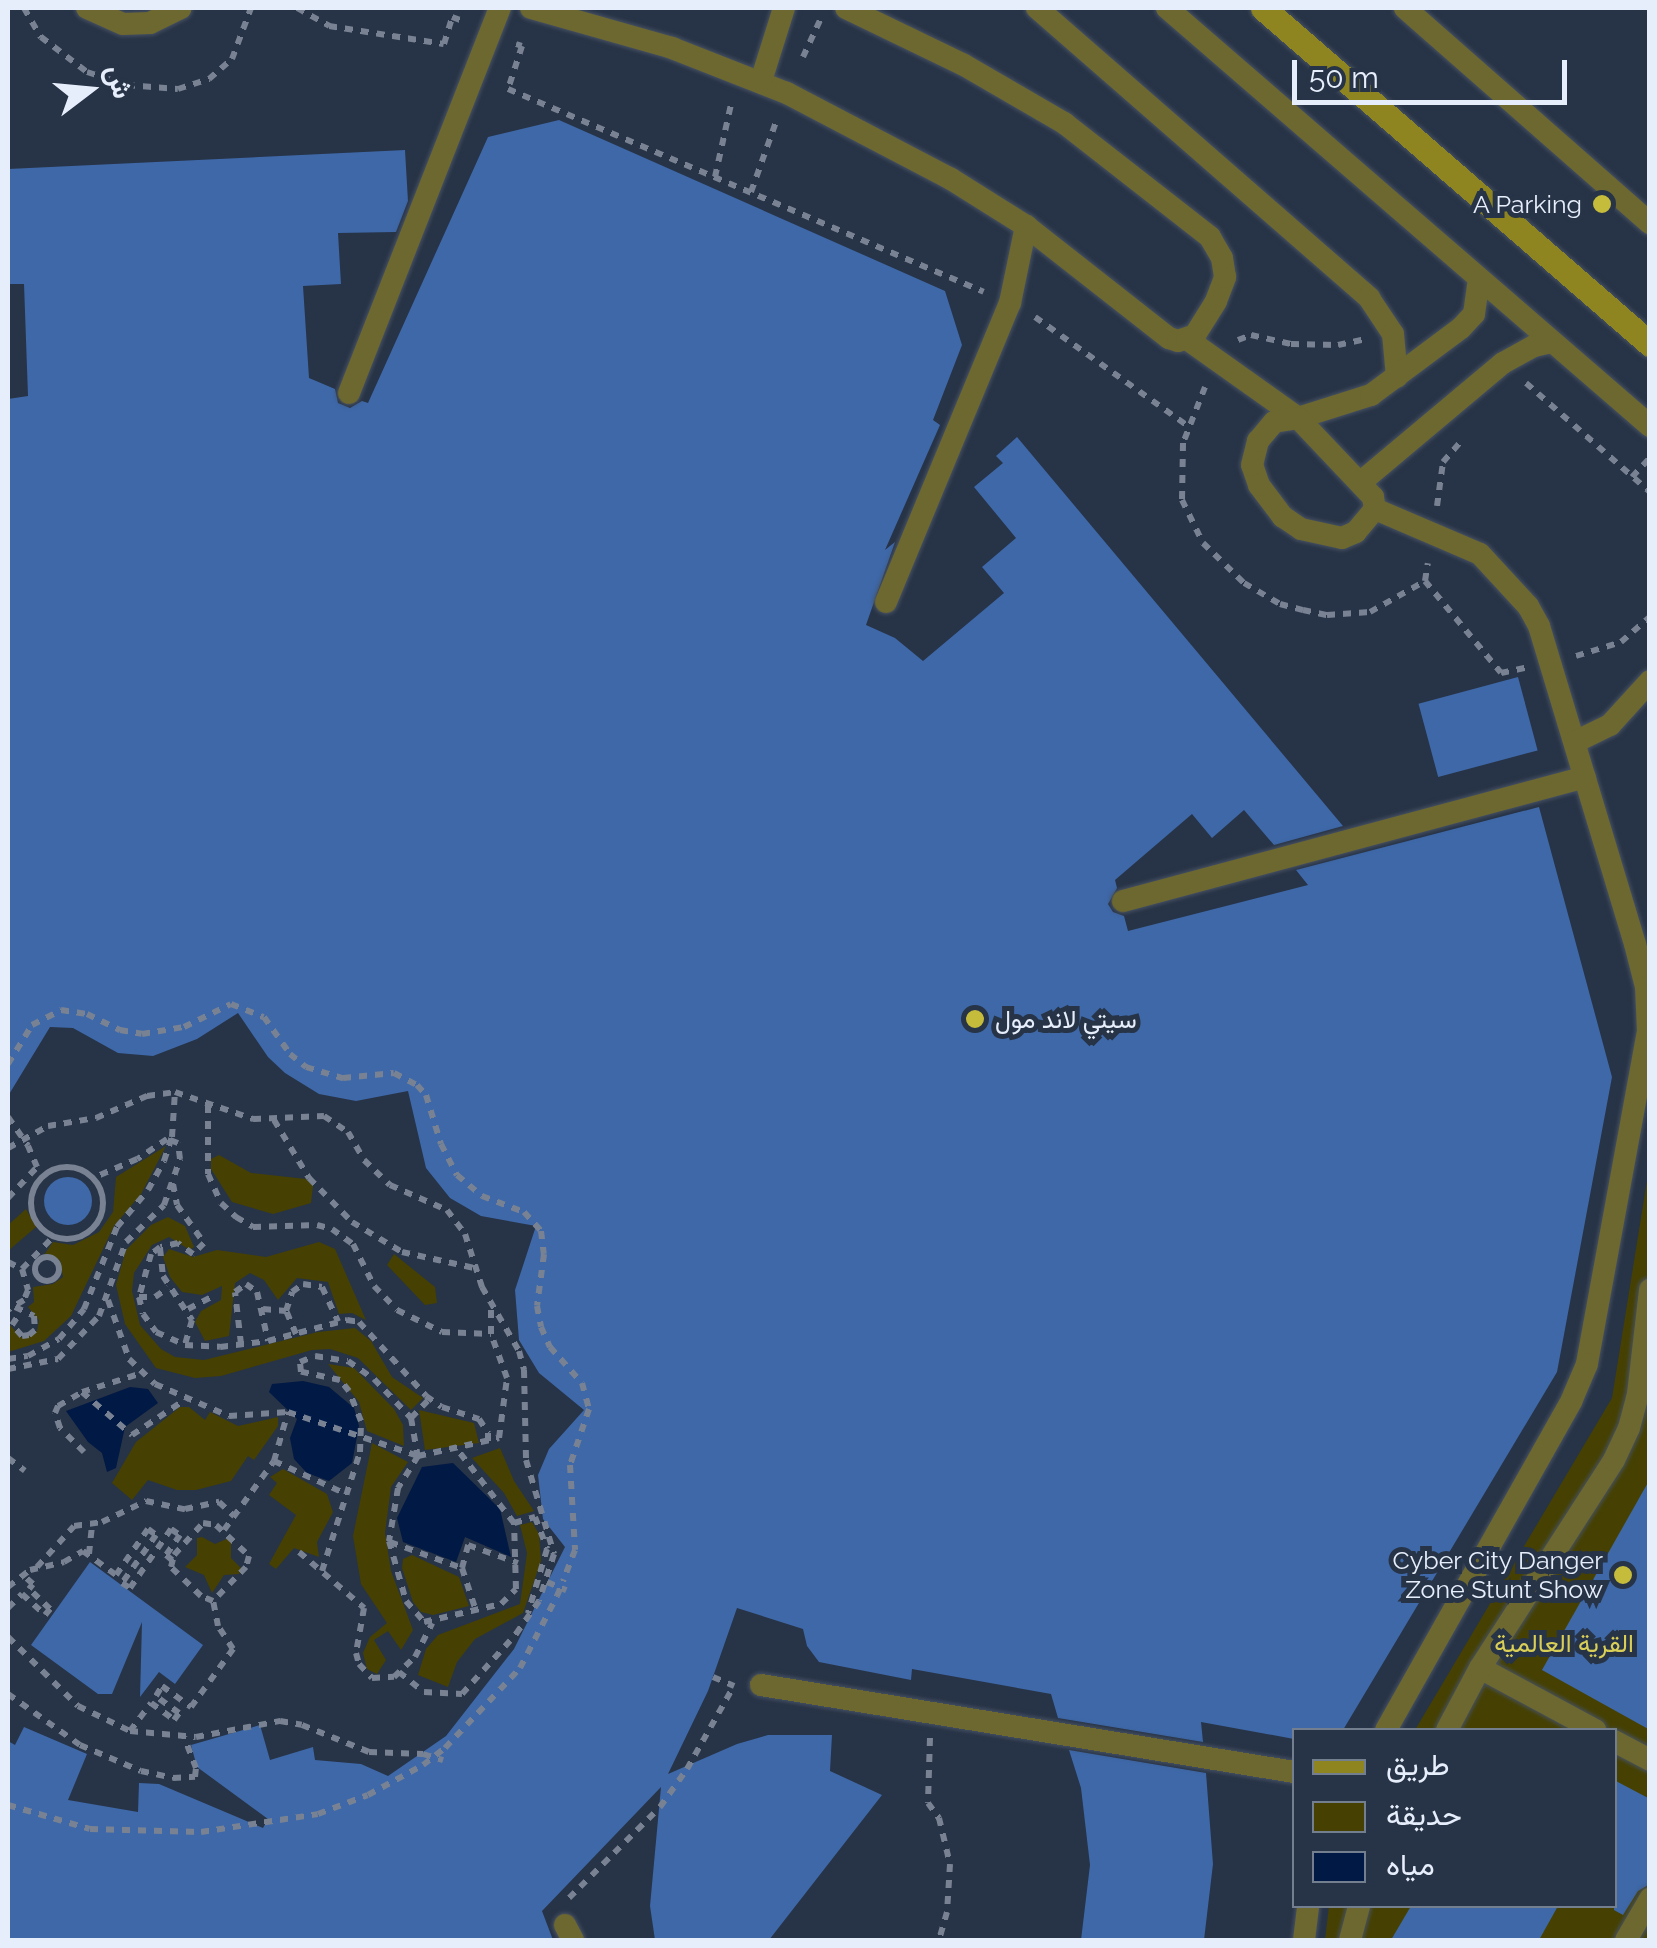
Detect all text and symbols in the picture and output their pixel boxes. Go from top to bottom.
north arrow [40,40,140,140]
scale bar [1297,40,1572,102]
text: 50 m [1309,60,1379,95]
text: ش [99,61,140,102]
place label: A Parking [1472,189,1582,219]
marker: A Parking [1591,193,1613,215]
place label: سيتي لاند مول [995,1004,1137,1034]
marker: سيتي لاند مول [964,1008,986,1030]
place label: Cyber City Danger Zone Stunt Show [1391,1546,1603,1605]
marker: Cyber City Danger Zone Stunt Show [1612,1564,1634,1586]
park label: القرية العالمية [1494,1628,1634,1658]
legend [1292,1728,1617,1908]
text: طريق [1386,1747,1450,1782]
text: حديقة [1386,1797,1462,1832]
text: مياه [1386,1847,1435,1882]

